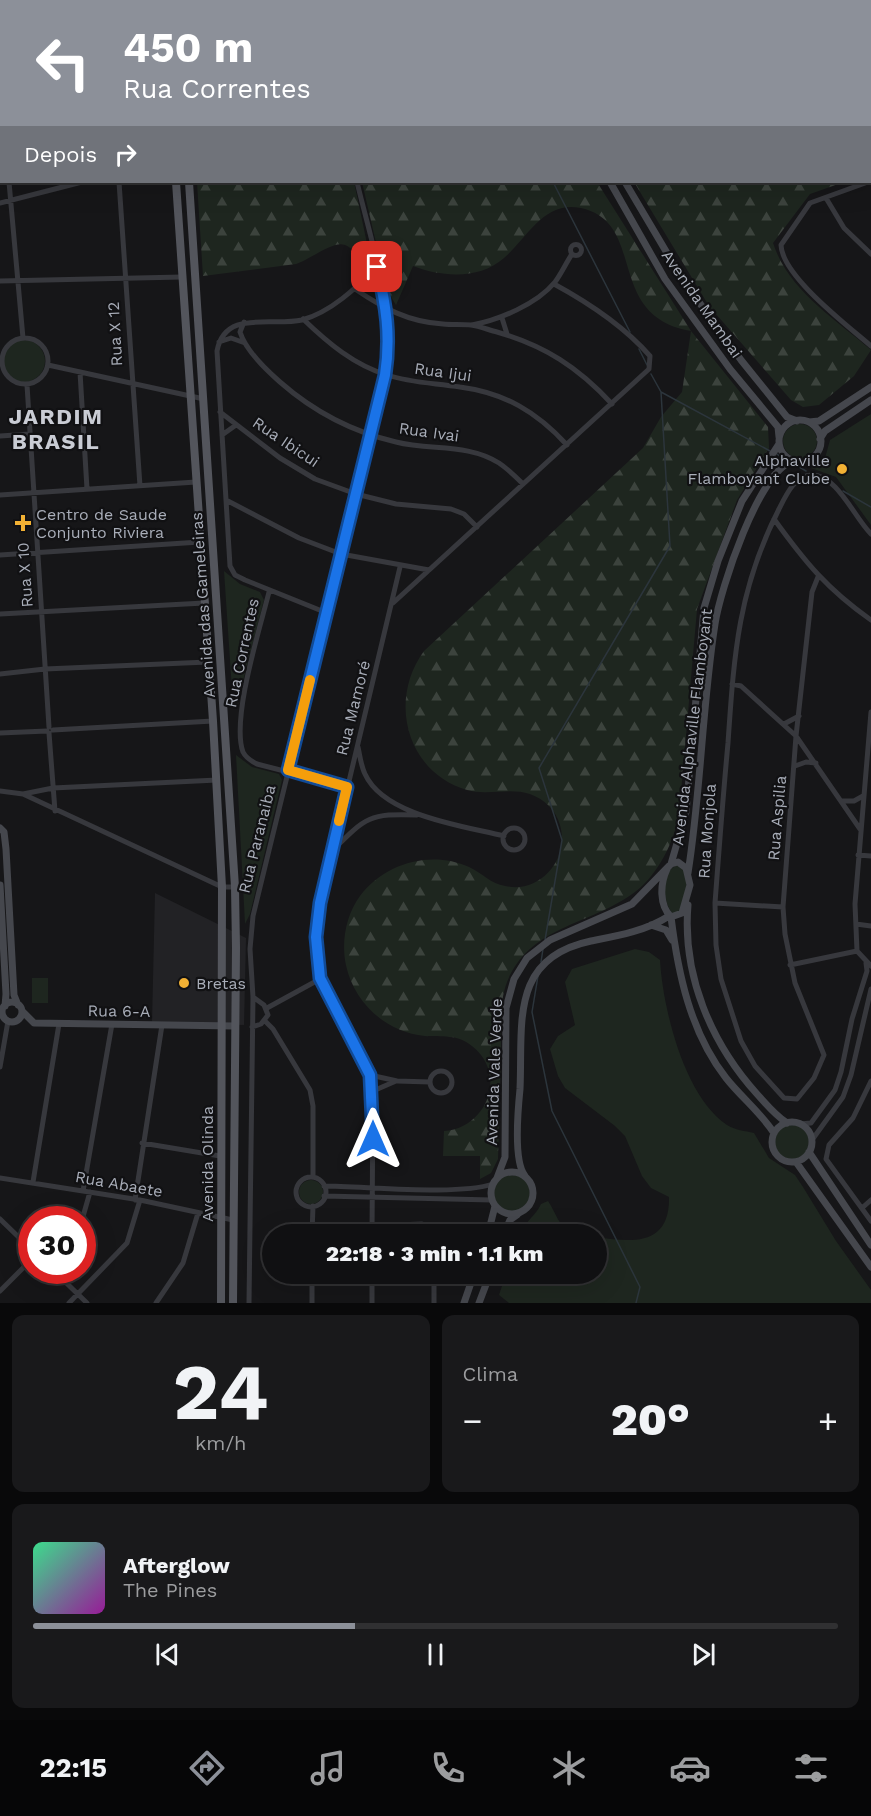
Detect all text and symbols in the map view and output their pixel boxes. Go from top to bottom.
text: 450 m [123,23,253,72]
icon: left [24,24,102,102]
text: Rua Correntes [123,73,311,105]
icon: right [109,138,142,171]
text: Depois [24,142,97,167]
pin [351,241,402,292]
street label: Avenida Mambai [658,246,746,362]
icon: arrive [360,250,393,283]
street label: Rua X 12 [104,301,126,367]
street label: Rua Ijui [413,359,473,385]
district label: JARDIM BRASIL [9,404,103,454]
street label: Rua Ibicui [249,413,323,471]
street label: Rua Ivai [398,418,460,446]
place label: Alphaville Flamboyant Clube [688,451,830,488]
marker: Alphaville Flamboyant Clube [835,462,849,476]
place label: Centro de Saude Conjunto Riviera [36,505,167,542]
street label: Avenida das Gameleiras [187,511,219,699]
marker: Centro de Saude Conjunto Riviera [14,514,32,532]
street label: Rua X 10 [13,542,37,608]
street label: Rua Correntes [221,597,263,709]
street label: Avenida Alphaville Flamboyant [668,607,716,847]
street label: Rua Mamoré [332,658,374,758]
street label: Rua Aspilia [764,775,790,861]
street label: Rua Paranaiba [234,783,280,895]
street label: Rua Monjola [694,783,720,879]
place label: Bretas [196,974,246,993]
marker: Bretas [177,976,191,990]
street label: Avenida Vale Verde [482,998,506,1146]
street label: Rua 6-A [88,1001,151,1021]
street label: Avenida Olinda [198,1106,217,1222]
position arrow [341,1107,405,1171]
street label: Rua Abaete [74,1167,164,1201]
speed limit sign: 30 [18,1206,96,1284]
text: 22:18 · 3 min · 1.1 km [326,1241,543,1266]
text: 24 [173,1346,269,1438]
text: Clima [463,1362,518,1386]
text: 20° [611,1393,690,1446]
text: − [463,1401,482,1440]
text: + [818,1401,838,1440]
text: km/h [195,1431,247,1455]
text: Afterglow [123,1553,230,1578]
text: The Pines [123,1578,217,1602]
icon: previous [151,1638,184,1671]
icon: pause [419,1638,452,1671]
icon: next [687,1638,720,1671]
icon: directions [186,1747,228,1789]
icon: music [307,1747,349,1789]
icon: phone [427,1747,469,1789]
icon: climate [548,1747,590,1789]
icon: car [669,1747,711,1789]
icon: filters [790,1747,832,1789]
text: 22:15 [39,1752,107,1784]

